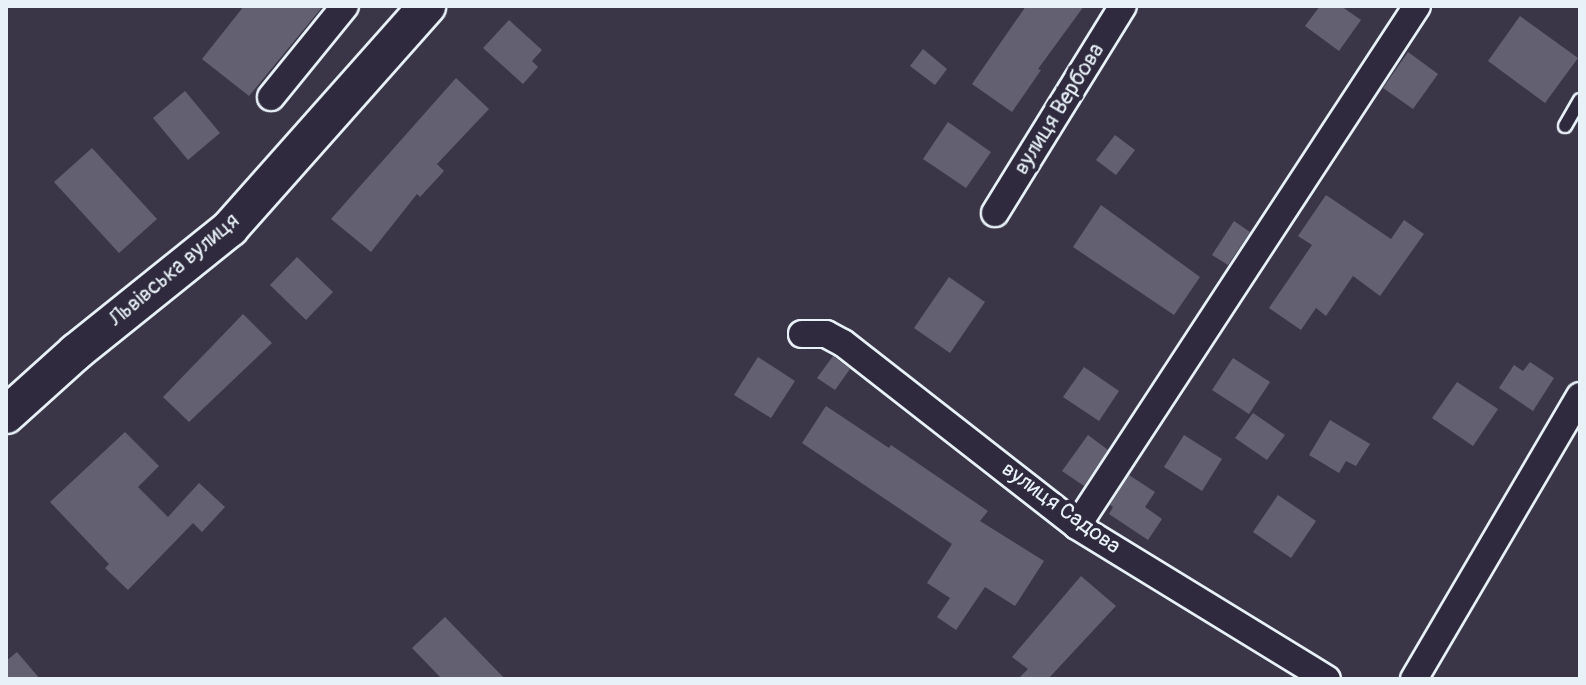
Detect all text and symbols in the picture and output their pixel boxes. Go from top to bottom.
street label: вулиця Вербова [1008,39,1110,179]
street label: Львівська вулиця [103,208,245,332]
street label: вулиця Садова [996,456,1126,560]

